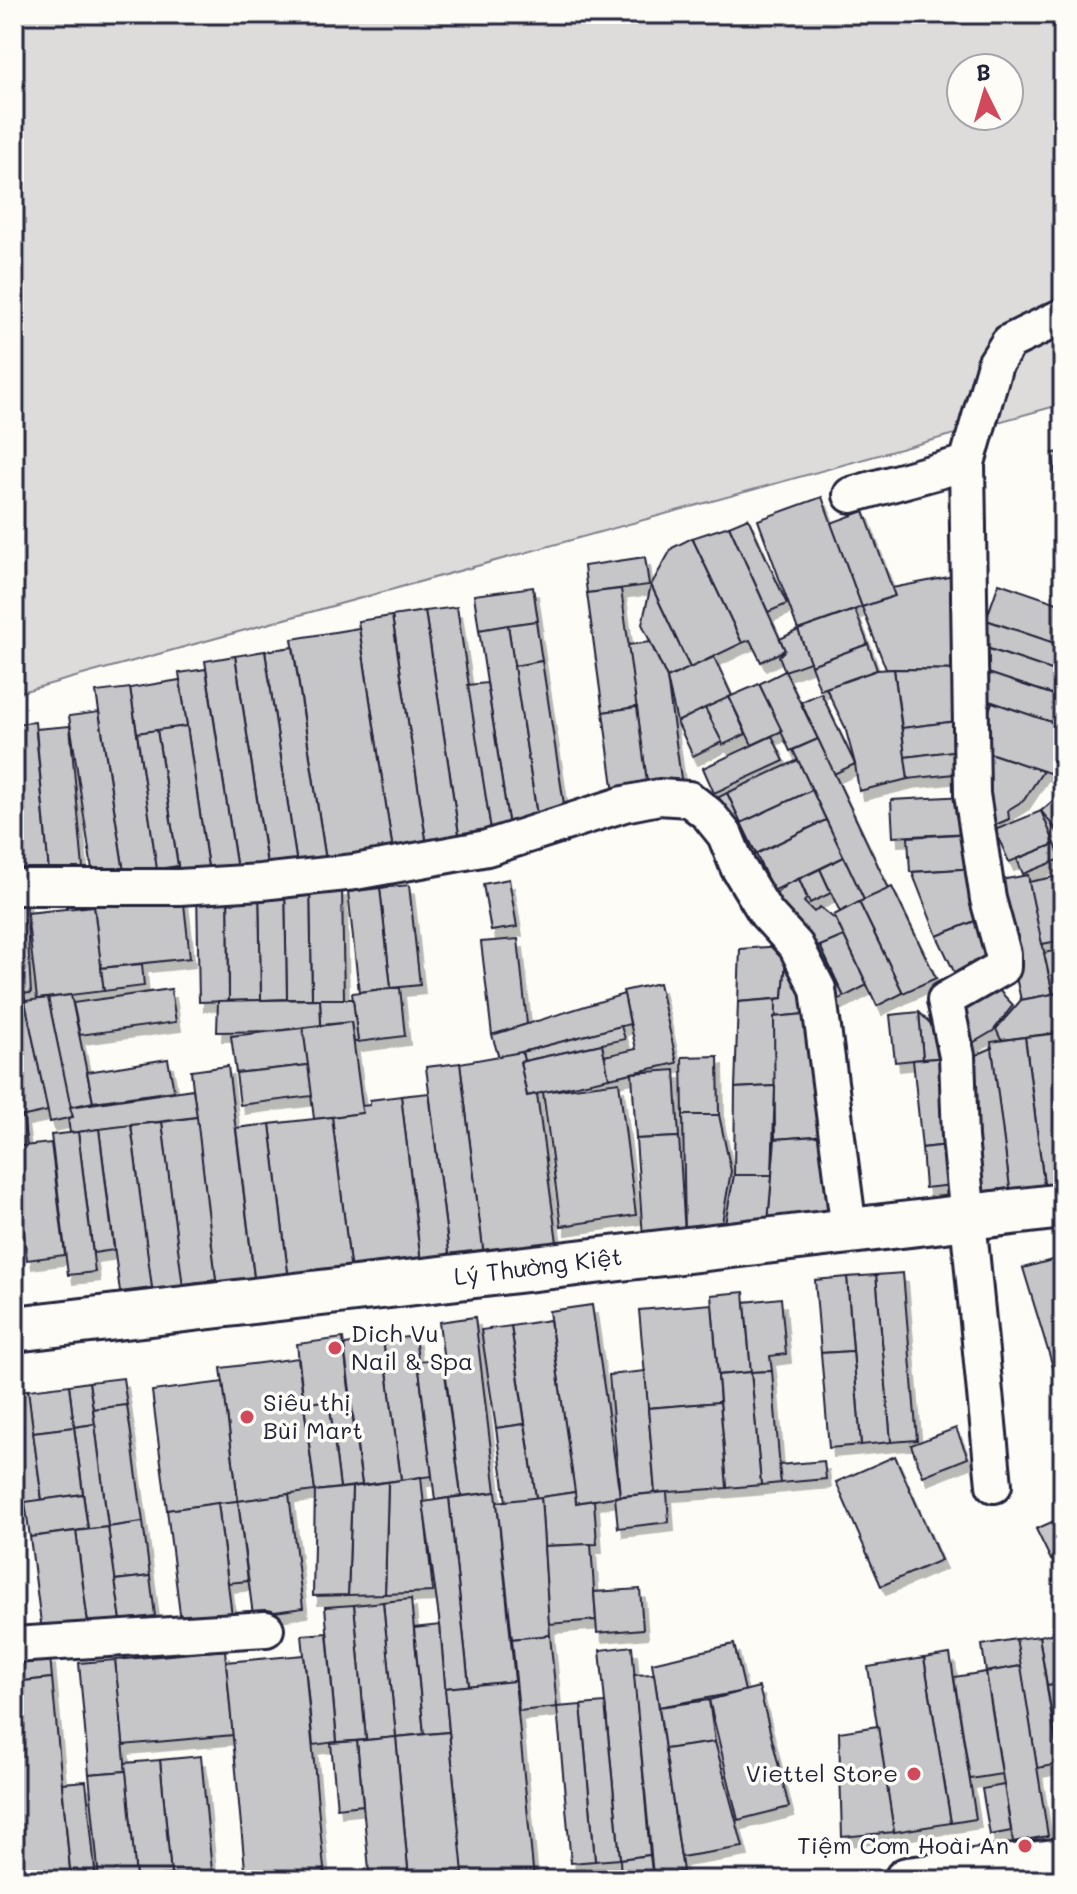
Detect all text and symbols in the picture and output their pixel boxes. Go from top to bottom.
north arrow [945,52,1025,132]
text: B [975,56,992,87]
street label: Lý Thường Kiệt [452,1240,624,1291]
place label: Dich Vu Nail & Spa [351,1317,473,1376]
marker: Dich Vu Nail & Spa [326,1339,344,1357]
place label: Siêu thị Bùi Mart [263,1386,363,1445]
marker: Siêu thị Bùi Mart [238,1408,256,1426]
place label: Viettel Store [745,1757,898,1788]
marker: Viettel Store [905,1765,923,1783]
place label: Tiệm Cơm Hoài An [797,1829,1009,1860]
marker: Tiệm Cơm Hoài An [1016,1837,1034,1855]

